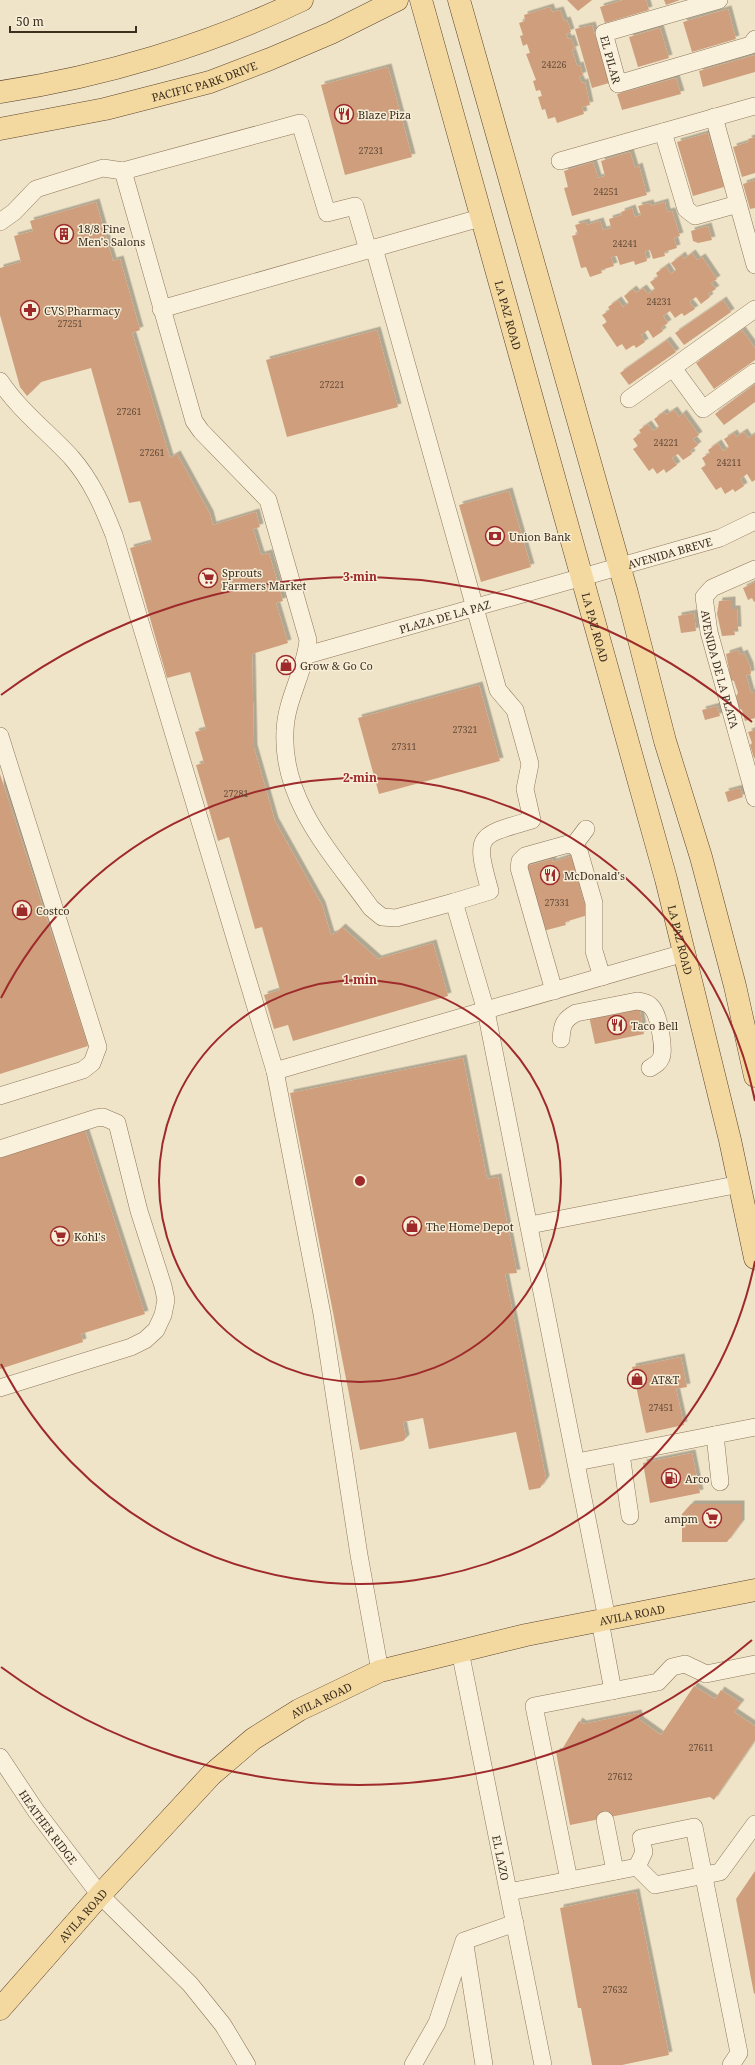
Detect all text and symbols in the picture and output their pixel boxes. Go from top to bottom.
scale bar [10,8,136,34]
text: 50 m [16,13,44,30]
street label: EL PILAR [598,34,625,86]
street label: PACIFIC PARK DRIVE [150,57,259,104]
house number: 24226 [541,58,567,71]
restaurant icon: Blaze Piza [333,103,355,125]
place label: Blaze Piza [358,107,411,122]
house number: 27231 [358,144,384,157]
house number: 24251 [593,185,619,198]
place label: 18/8 Fine Men's Salons [78,221,145,249]
building icon: 18/8 Fine Men's Salons [53,223,75,245]
house number: 24241 [612,237,638,250]
street label: LA PAZ ROAD [492,279,526,351]
house number: 24231 [646,295,672,308]
pharmacy icon: CVS Pharmacy [19,299,41,321]
place label: CVS Pharmacy [44,303,121,318]
house number: 27251 [57,317,83,330]
house number: 27221 [319,378,345,391]
house number: 27261 [116,405,142,418]
house number: 24221 [653,436,679,449]
house number: 27261 [139,446,165,459]
house number: 24211 [716,456,742,469]
bank icon: Union Bank [484,525,506,547]
place label: Union Bank [509,529,571,544]
street label: AVENIDA BREVE [626,533,714,571]
place label: Sprouts Farmers Market [222,565,306,593]
supermarket icon: Sprouts Farmers Market [197,567,219,589]
text: 3 min [343,568,377,585]
street label: LA PAZ ROAD [579,591,613,664]
street label: PLAZA DE LA PAZ [397,596,492,636]
street label: AVENIDA DE LA PLATA [698,609,743,730]
shop icon: Grow & Go Co [275,654,297,676]
place label: Grow & Go Co [300,658,373,673]
house number: 27321 [452,723,478,736]
house number: 27311 [391,740,417,753]
text: 2 min [343,769,377,786]
house number: 27281 [223,787,249,800]
restaurant icon: McDonald's [539,864,561,886]
place label: McDonald's [564,868,625,883]
house number: 27331 [544,896,570,909]
shop icon: Costco [11,899,33,921]
place label: Costco [36,903,70,918]
street label: LA PAZ ROAD [665,903,697,976]
text: 1 min [343,971,377,988]
restaurant icon: Taco Bell [606,1014,628,1036]
place label: Taco Bell [631,1018,679,1033]
centre of rings [353,1174,367,1188]
shop icon: The Home Depot [401,1215,423,1237]
place label: The Home Depot [426,1219,514,1234]
supermarket icon: Kohl's [49,1225,71,1247]
place label: Kohl's [74,1229,106,1244]
shop icon: AT&T [626,1368,648,1390]
place label: AT&T [651,1372,680,1387]
house number: 27451 [648,1401,674,1414]
fuel station icon: Arco [660,1467,682,1489]
place label: Arco [685,1471,710,1486]
supermarket icon: ampm [701,1507,723,1529]
place label: ampm [664,1511,699,1526]
street label: AVILA ROAD [598,1600,666,1628]
street label: AVILA ROAD [287,1678,354,1721]
house number: 27611 [688,1741,714,1754]
house number: 27612 [607,1770,633,1783]
street label: HEATHER RIDGE [16,1786,81,1867]
street label: EL LAZO [490,1834,513,1882]
street label: AVILA ROAD [55,1885,110,1945]
house number: 27632 [602,1983,628,1996]

